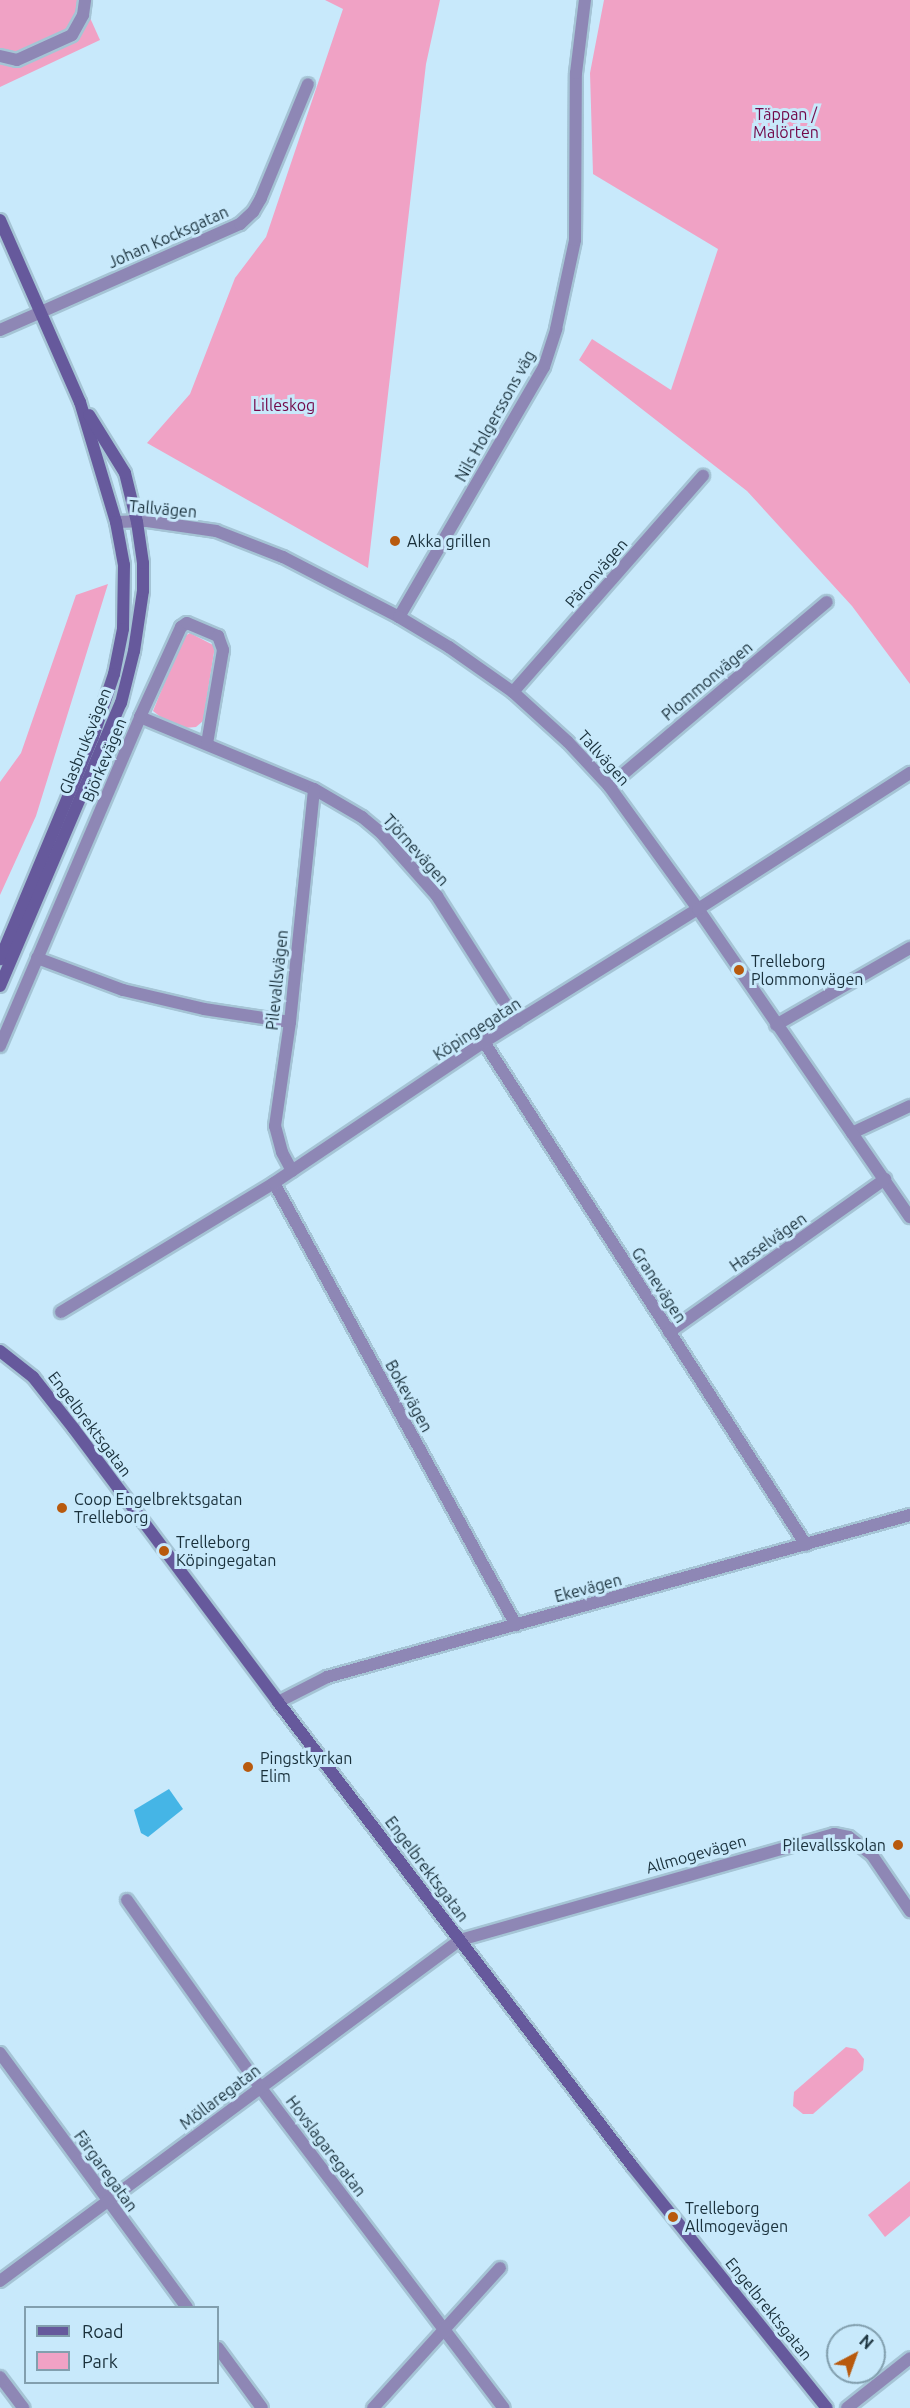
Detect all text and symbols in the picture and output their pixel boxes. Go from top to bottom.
park label: Täppan / Malörten [753,104,819,142]
street label: Johan Kocksgatan [105,202,231,272]
street label: Nils Holgerssons väg [451,347,539,485]
park label: Lilleskog [253,395,315,415]
street label: Tallvägen [128,496,198,522]
place label: Akka grillen [407,531,491,551]
marker: Akka grillen [388,534,402,548]
street label: Päronvägen [561,534,631,612]
street label: Plommonvägen [658,638,756,724]
street label: Glasbruksvägen [55,685,115,797]
street label: Björkevägen [78,715,130,805]
street label: Tallvägen [574,726,634,790]
street label: Tjörnevägen [379,810,453,890]
street label: Pilevallsvägen [262,929,292,1031]
place label: Trelleborg Plommonvägen [751,951,863,989]
marker: Trelleborg Plommonvägen [732,963,746,977]
street label: Köpingegatan [430,994,524,1064]
street label: Hasselvägen [726,1208,810,1276]
street label: Granevägen [628,1244,690,1326]
street label: Bokevägen [381,1357,437,1435]
street label: Engelbrektsgatan [44,1368,136,1480]
place label: Coop Engelbrektsgatan Trelleborg [74,1489,242,1527]
marker: Coop Engelbrektsgatan Trelleborg [55,1501,69,1515]
place label: Trelleborg Köpingegatan [176,1532,276,1570]
marker: Trelleborg Köpingegatan [157,1544,171,1558]
street label: Ekevägen [552,1570,624,1606]
place label: Pingstkyrkan Elim [260,1748,352,1786]
marker: Pingstkyrkan Elim [241,1760,255,1774]
street label: Engelbrektsgatan [381,1813,473,1925]
street label: Allmogevägen [644,1831,748,1877]
place label: Pilevallsskolan [783,1835,886,1855]
marker: Pilevallsskolan [891,1838,905,1852]
street label: Möllaregatan [176,2060,264,2134]
street label: Hovslagaregatan [282,2092,370,2200]
street label: Färgaregatan [70,2127,142,2215]
place label: Trelleborg Allmogevägen [685,2198,788,2236]
marker: Trelleborg Allmogevägen [666,2210,680,2224]
street label: Engelbrektsgatan [722,2254,816,2364]
legend [24,2306,219,2384]
text: Road [82,2321,124,2341]
north arrow [826,2324,886,2384]
text: N [856,2331,877,2353]
text: Park [82,2351,118,2371]

